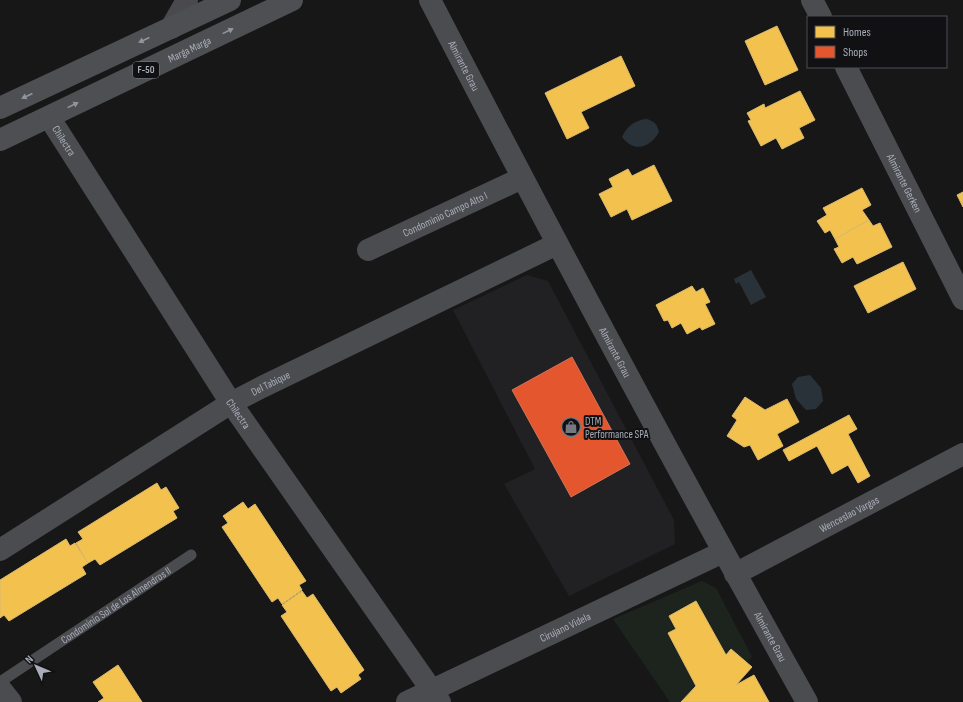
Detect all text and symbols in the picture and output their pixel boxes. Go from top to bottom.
legend [807,16,947,68]
text: Homes [843,25,871,40]
one-way arrow [222,28,234,34]
street label: Marga Marga [166,33,213,65]
one-way arrow [139,37,150,43]
street label: Almirante Grau [445,37,483,93]
text: Shops [843,45,868,60]
road number: F-50 [133,62,159,78]
one-way arrow [21,93,32,99]
one-way arrow [67,102,79,109]
street label: Chilectra [50,123,79,158]
street label: Almirante Gerken [884,151,925,215]
street label: Condominio Campo Alto I [401,189,489,239]
street label: Almirante Grau [596,324,634,380]
street label: Del Tabique [249,368,292,398]
street label: Chilectra [223,396,253,431]
place label: DTM Performance SPA [585,415,649,441]
shop icon: DTM Performance SPA [560,416,582,438]
street label: Wenceslao Vargas [817,493,881,535]
street label: Condominio Sol de Los Almendros II [58,564,173,646]
street label: Cirujano Videla [538,609,593,645]
street label: Almirante Grau [751,609,790,664]
north arrow [16,646,56,686]
text: N [22,653,36,666]

